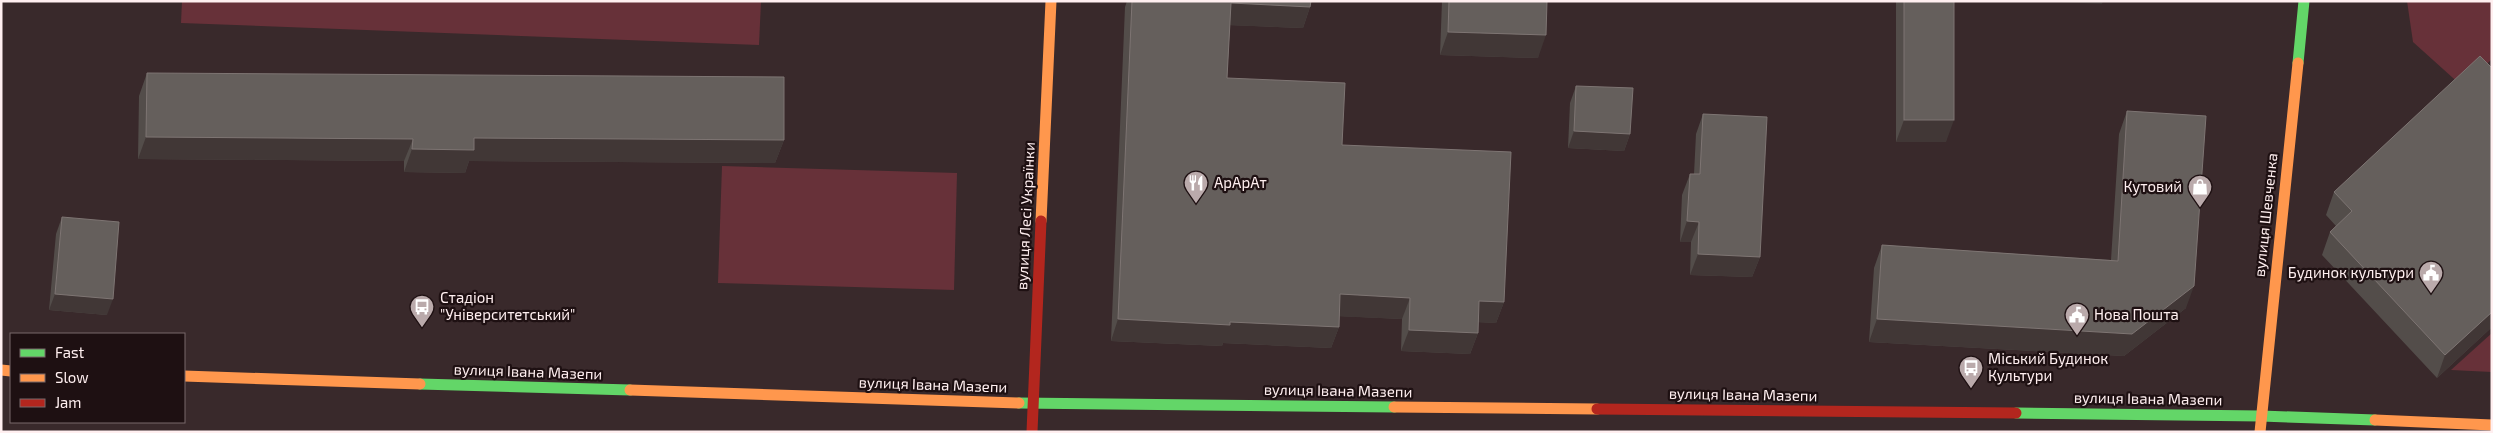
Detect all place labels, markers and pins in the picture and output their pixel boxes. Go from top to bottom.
restaurant icon: АрАрАт [1183,170,1209,204]
place label: АрАрАт [1214,173,1267,191]
shop icon: Кутовий [2187,174,2213,208]
place label: Кутовий [2124,177,2182,196]
public building icon: Будинок культури [2418,260,2444,294]
place label: Будинок культури [2288,263,2414,282]
place label: Стадіон "Університетський" [440,288,575,323]
bus stop icon: Стадіон "Університетський" [409,294,435,328]
public building icon: Нова Пошта [2064,302,2090,336]
place label: Нова Пошта [2094,305,2179,323]
place label: Міський Будинок Культури [1988,349,2108,385]
bus stop icon: Міський Будинок Культури [1958,355,1984,389]

